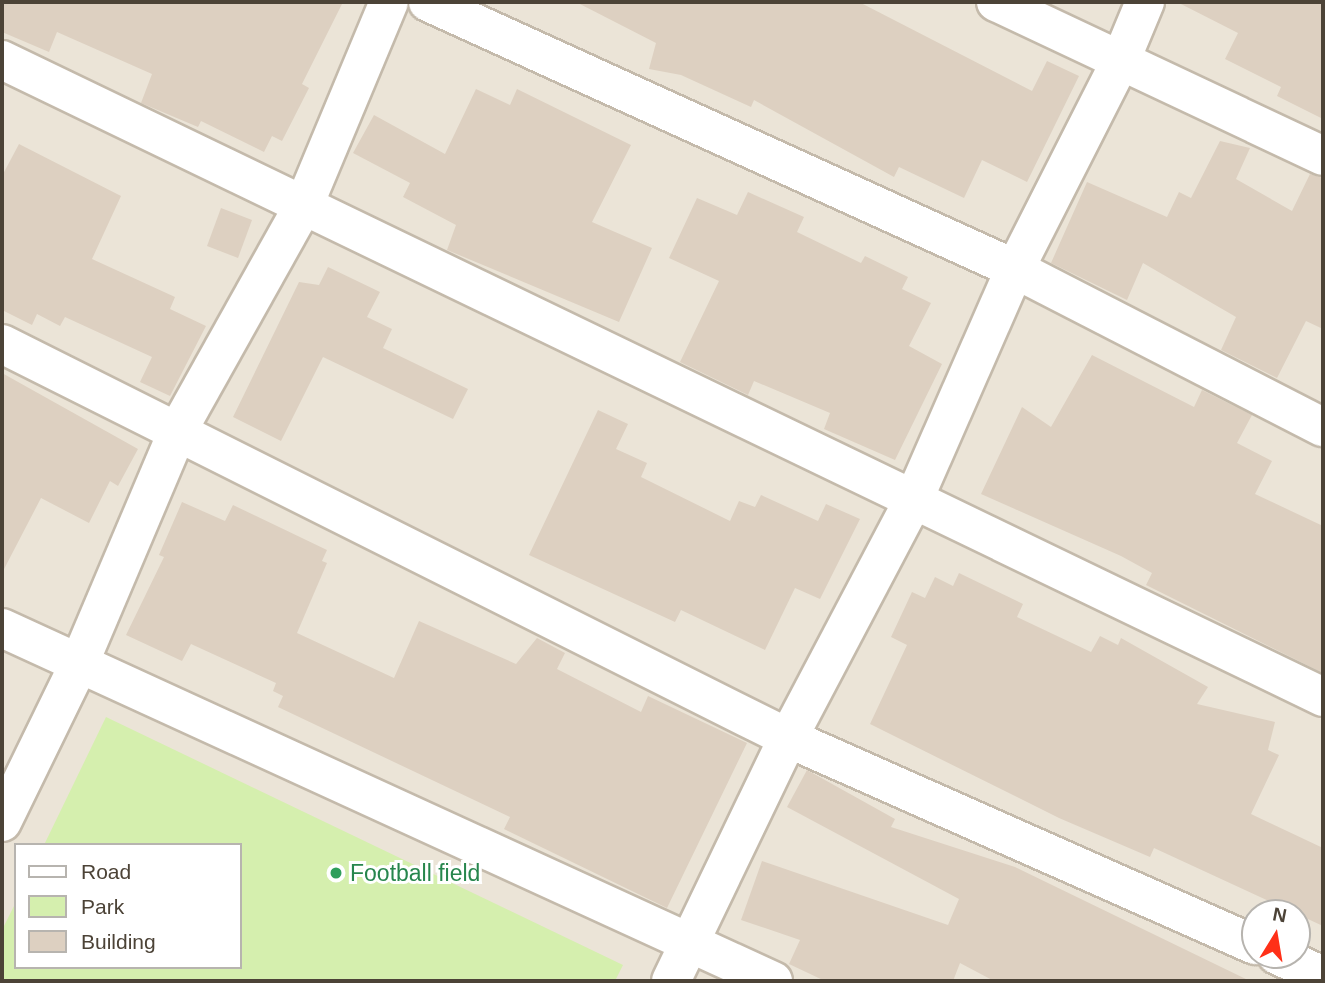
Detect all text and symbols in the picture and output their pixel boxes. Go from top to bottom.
legend [14,843,242,969]
place label: Football field [350,859,480,887]
text: Road [81,860,131,883]
marker: Football field [328,865,344,881]
text: Park [81,895,124,918]
north arrow [1241,899,1311,969]
text: N [1271,903,1288,926]
text: Building [81,930,156,953]

